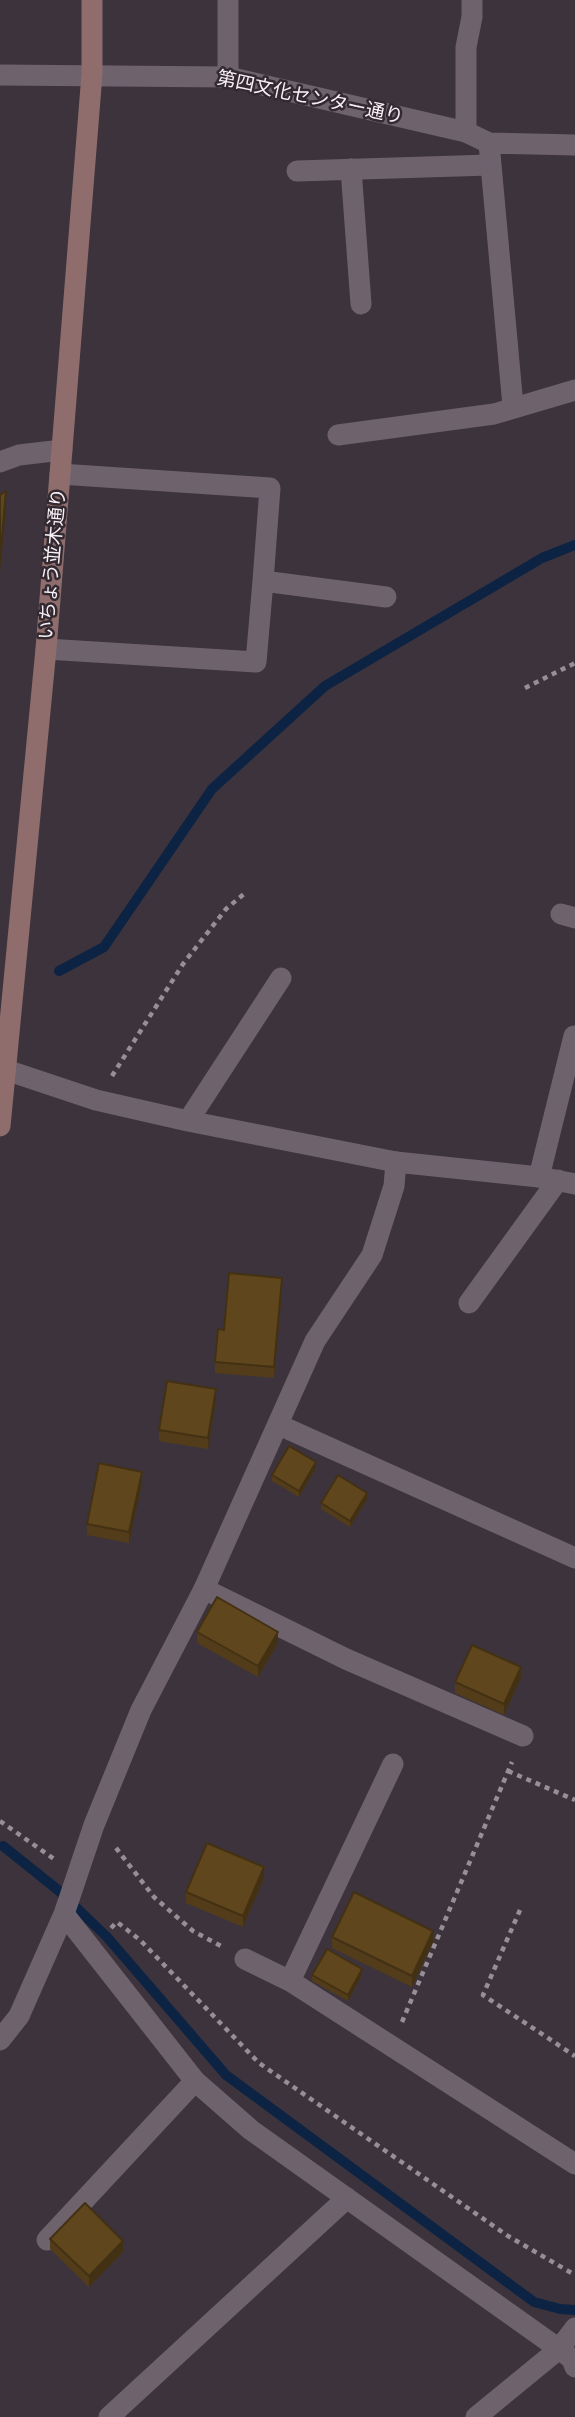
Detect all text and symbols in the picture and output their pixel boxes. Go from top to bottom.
street label: 第四文化センター通り [215,67,405,129]
street label: いちょう並木通り [35,487,71,641]

